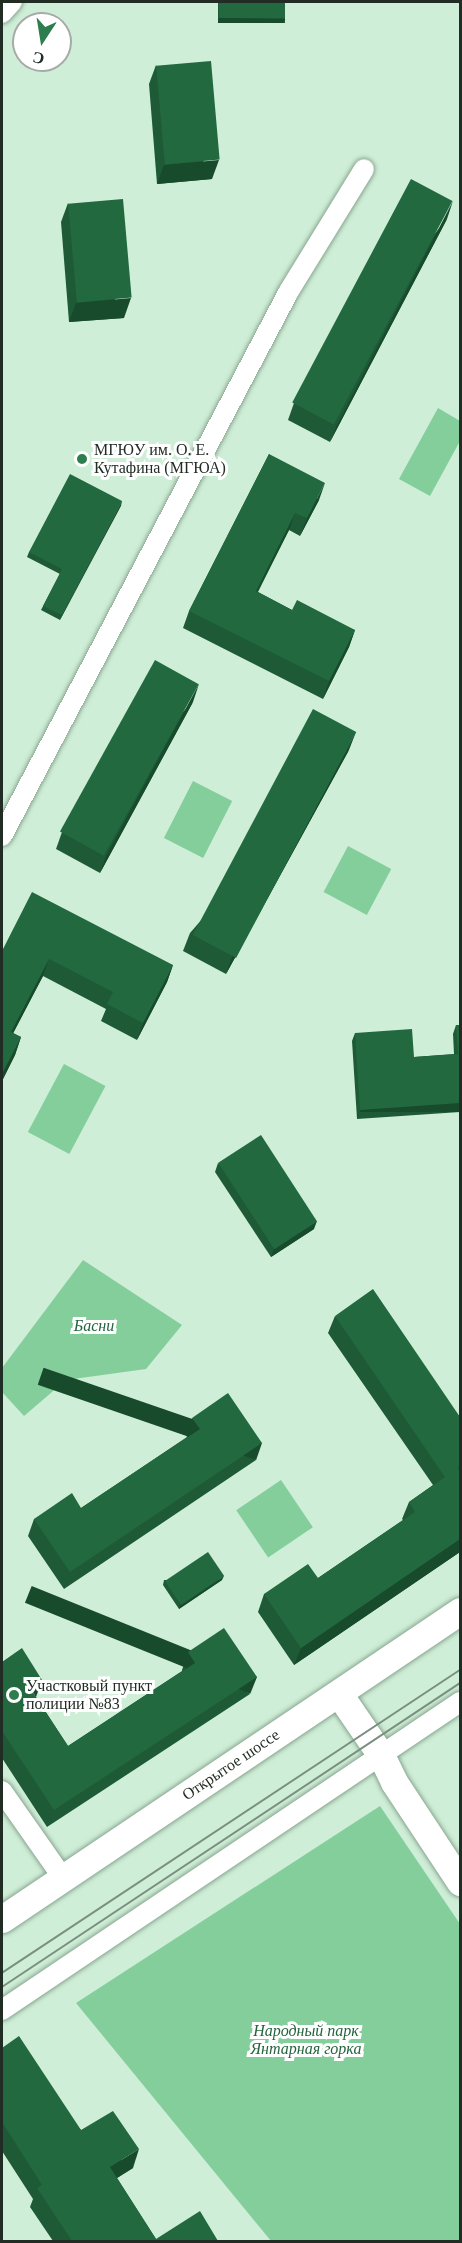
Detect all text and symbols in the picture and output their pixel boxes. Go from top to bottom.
north arrow [12,12,72,72]
text: С [31,49,46,68]
place label: МГЮУ им. О. Е. Кутафина (МГЮА) [94,440,226,478]
marker: МГЮУ им. О. Е. Кутафина (МГЮА) [75,452,89,466]
park label: Басни [74,1316,114,1336]
place label: Участковый пункт полиции №83 [26,1676,152,1714]
marker: Участковый пункт полиции №83 [7,1688,21,1702]
street label: Открытое шоссе [179,1725,283,1805]
park label: Народный парк Янтарная горка [251,2021,361,2059]

